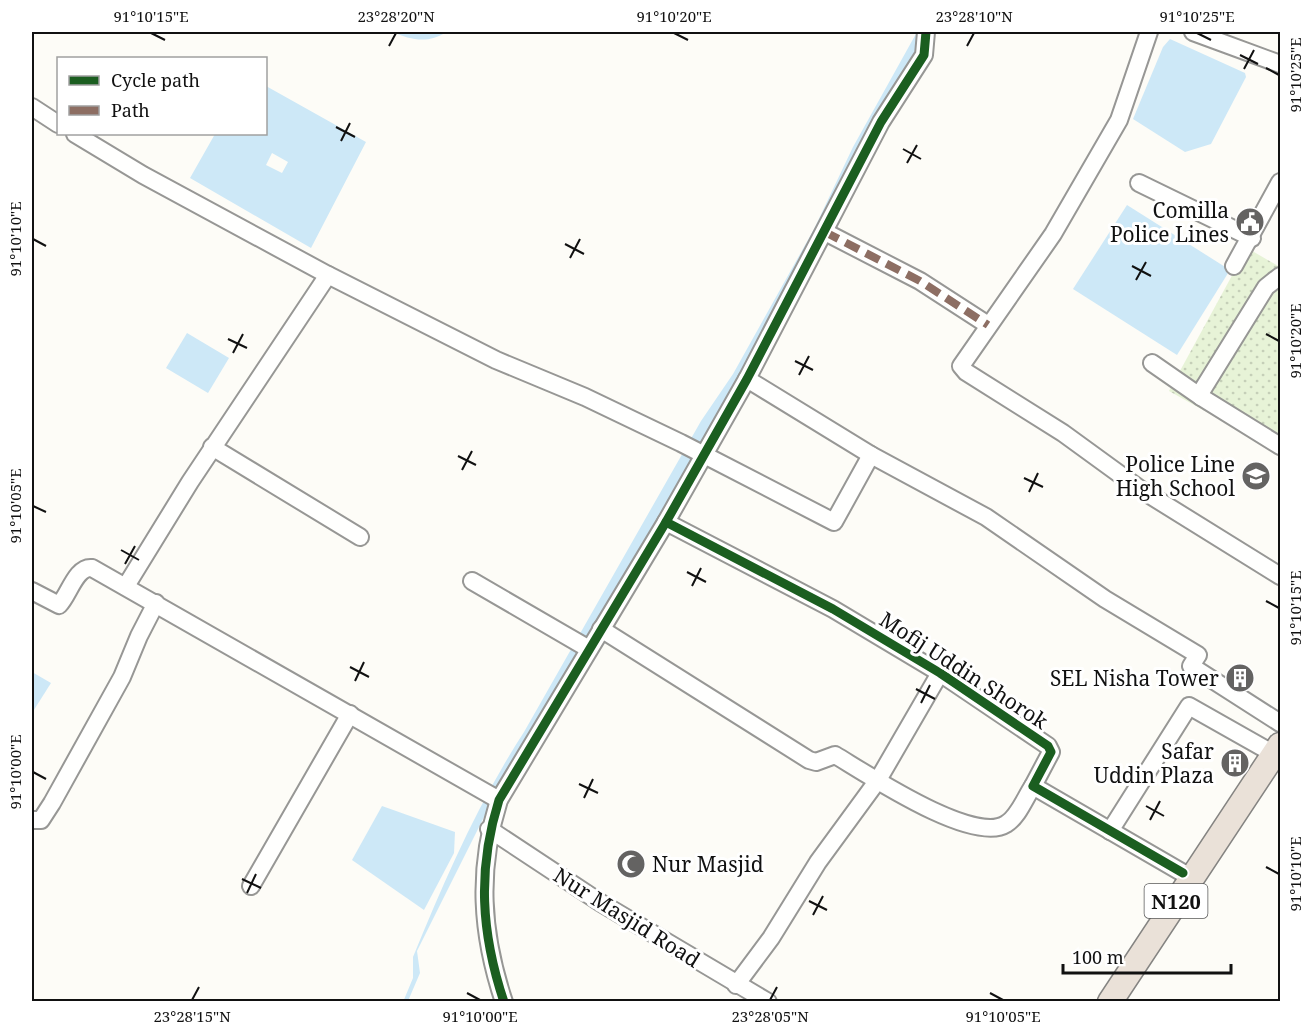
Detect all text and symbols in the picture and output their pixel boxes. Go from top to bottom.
text: 91°10'15"E [113,6,189,26]
text: 23°28'20"N [357,6,435,26]
text: 91°10'20"E [636,6,712,26]
text: 23°28'10"N [935,6,1013,26]
text: 91°10'25"E [1159,6,1235,26]
text: 91°10'25"E [1285,37,1305,113]
legend [57,57,267,135]
text: Cycle path [111,68,200,92]
text: Path [111,98,150,122]
place label: Comilla Police Lines [1110,196,1229,248]
text: 91°10'10"E [5,201,25,277]
public building icon: Comilla Police Lines [1234,206,1266,238]
text: 91°10'20"E [1285,303,1305,379]
place label: Police Line High School [1116,450,1235,502]
school or university icon: Police Line High School [1240,460,1272,492]
text: 91°10'05"E [5,468,25,544]
text: 91°10'15"E [1285,570,1305,646]
street label: Mofij Uddin Shorok [874,605,1054,735]
building icon: SEL Nisha Tower [1224,662,1256,694]
place label: SEL Nisha Tower [1050,664,1219,692]
text: 91°10'00"E [5,734,25,810]
place label: Safar Uddin Plaza [1094,737,1214,789]
building icon: Safar Uddin Plaza [1219,747,1251,779]
text: 91°10'10"E [1285,836,1305,912]
mosque icon: Nur Masjid [615,848,647,880]
place label: Nur Masjid [652,850,764,878]
street label: Nur Masjid Road [548,861,706,973]
road number: N120 [1144,884,1208,918]
scale bar [1063,937,1231,975]
text: 100 m [1072,945,1124,969]
text: 23°28'15"N [153,1006,231,1026]
text: 91°10'00"E [442,1006,518,1026]
text: 23°28'05"N [731,1006,809,1026]
text: 91°10'05"E [965,1006,1041,1026]

